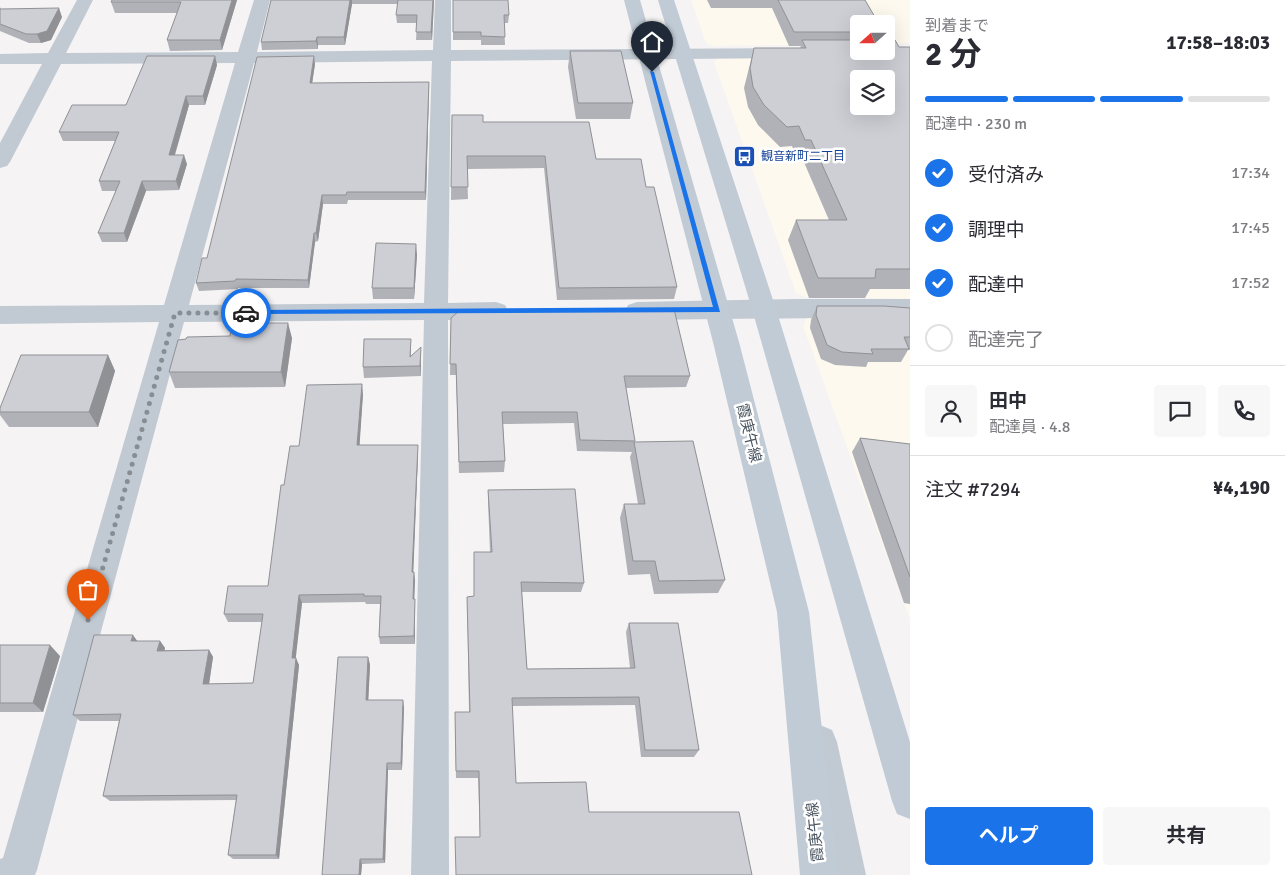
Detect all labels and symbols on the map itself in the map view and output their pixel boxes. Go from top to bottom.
north arrow [850,15,895,60]
pin [631,21,673,72]
bus stop icon: 観音新町二丁目 [733,144,757,168]
place label: 観音新町二丁目 [761,149,845,164]
courier [221,288,271,338]
street label: 霞庚午線 [733,402,765,464]
pin [67,569,109,620]
street label: 霞庚午線 [803,801,827,863]

